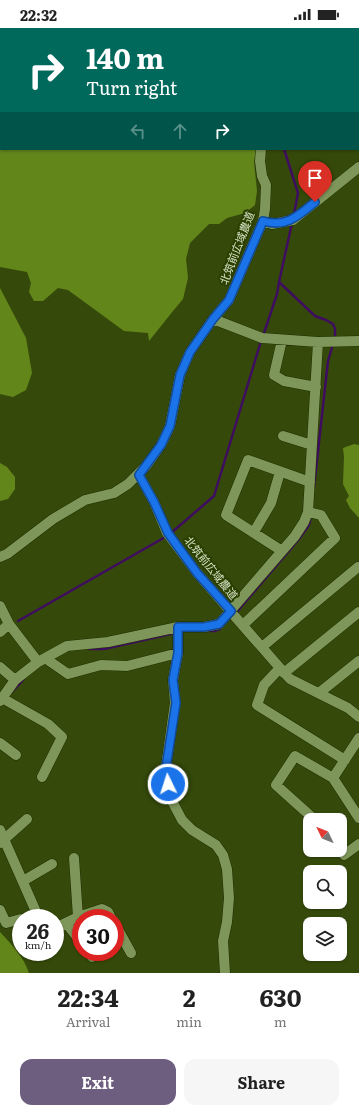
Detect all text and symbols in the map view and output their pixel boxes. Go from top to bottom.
text: 22:32 [20,3,57,26]
text: 140 m [86,36,164,78]
icon: right [20,44,72,96]
text: Turn right [86,74,177,101]
icon: left [127,120,149,142]
icon: ahead [169,120,191,142]
icon: right [211,120,233,142]
pin [298,161,332,202]
icon: arrive [304,167,326,189]
street label: 北筑前広域農道 [215,209,257,286]
street label: 北筑前広域農道 [181,532,242,602]
position arrow [147,763,189,805]
north arrow [303,813,347,857]
map controls [303,813,347,961]
button: search [303,865,347,909]
speed limit sign: 30 [72,909,124,961]
text: 26 [27,915,49,945]
button: layers [303,917,347,961]
text: km/h [25,937,51,952]
text: 22:34 [58,979,119,1014]
text: 2 [183,979,196,1014]
text: 630 [259,979,301,1014]
text: Arrival [66,1012,110,1031]
text: min [176,1012,202,1031]
text: m [274,1012,287,1031]
button: Exit [20,1059,176,1105]
button: Share [184,1059,339,1105]

